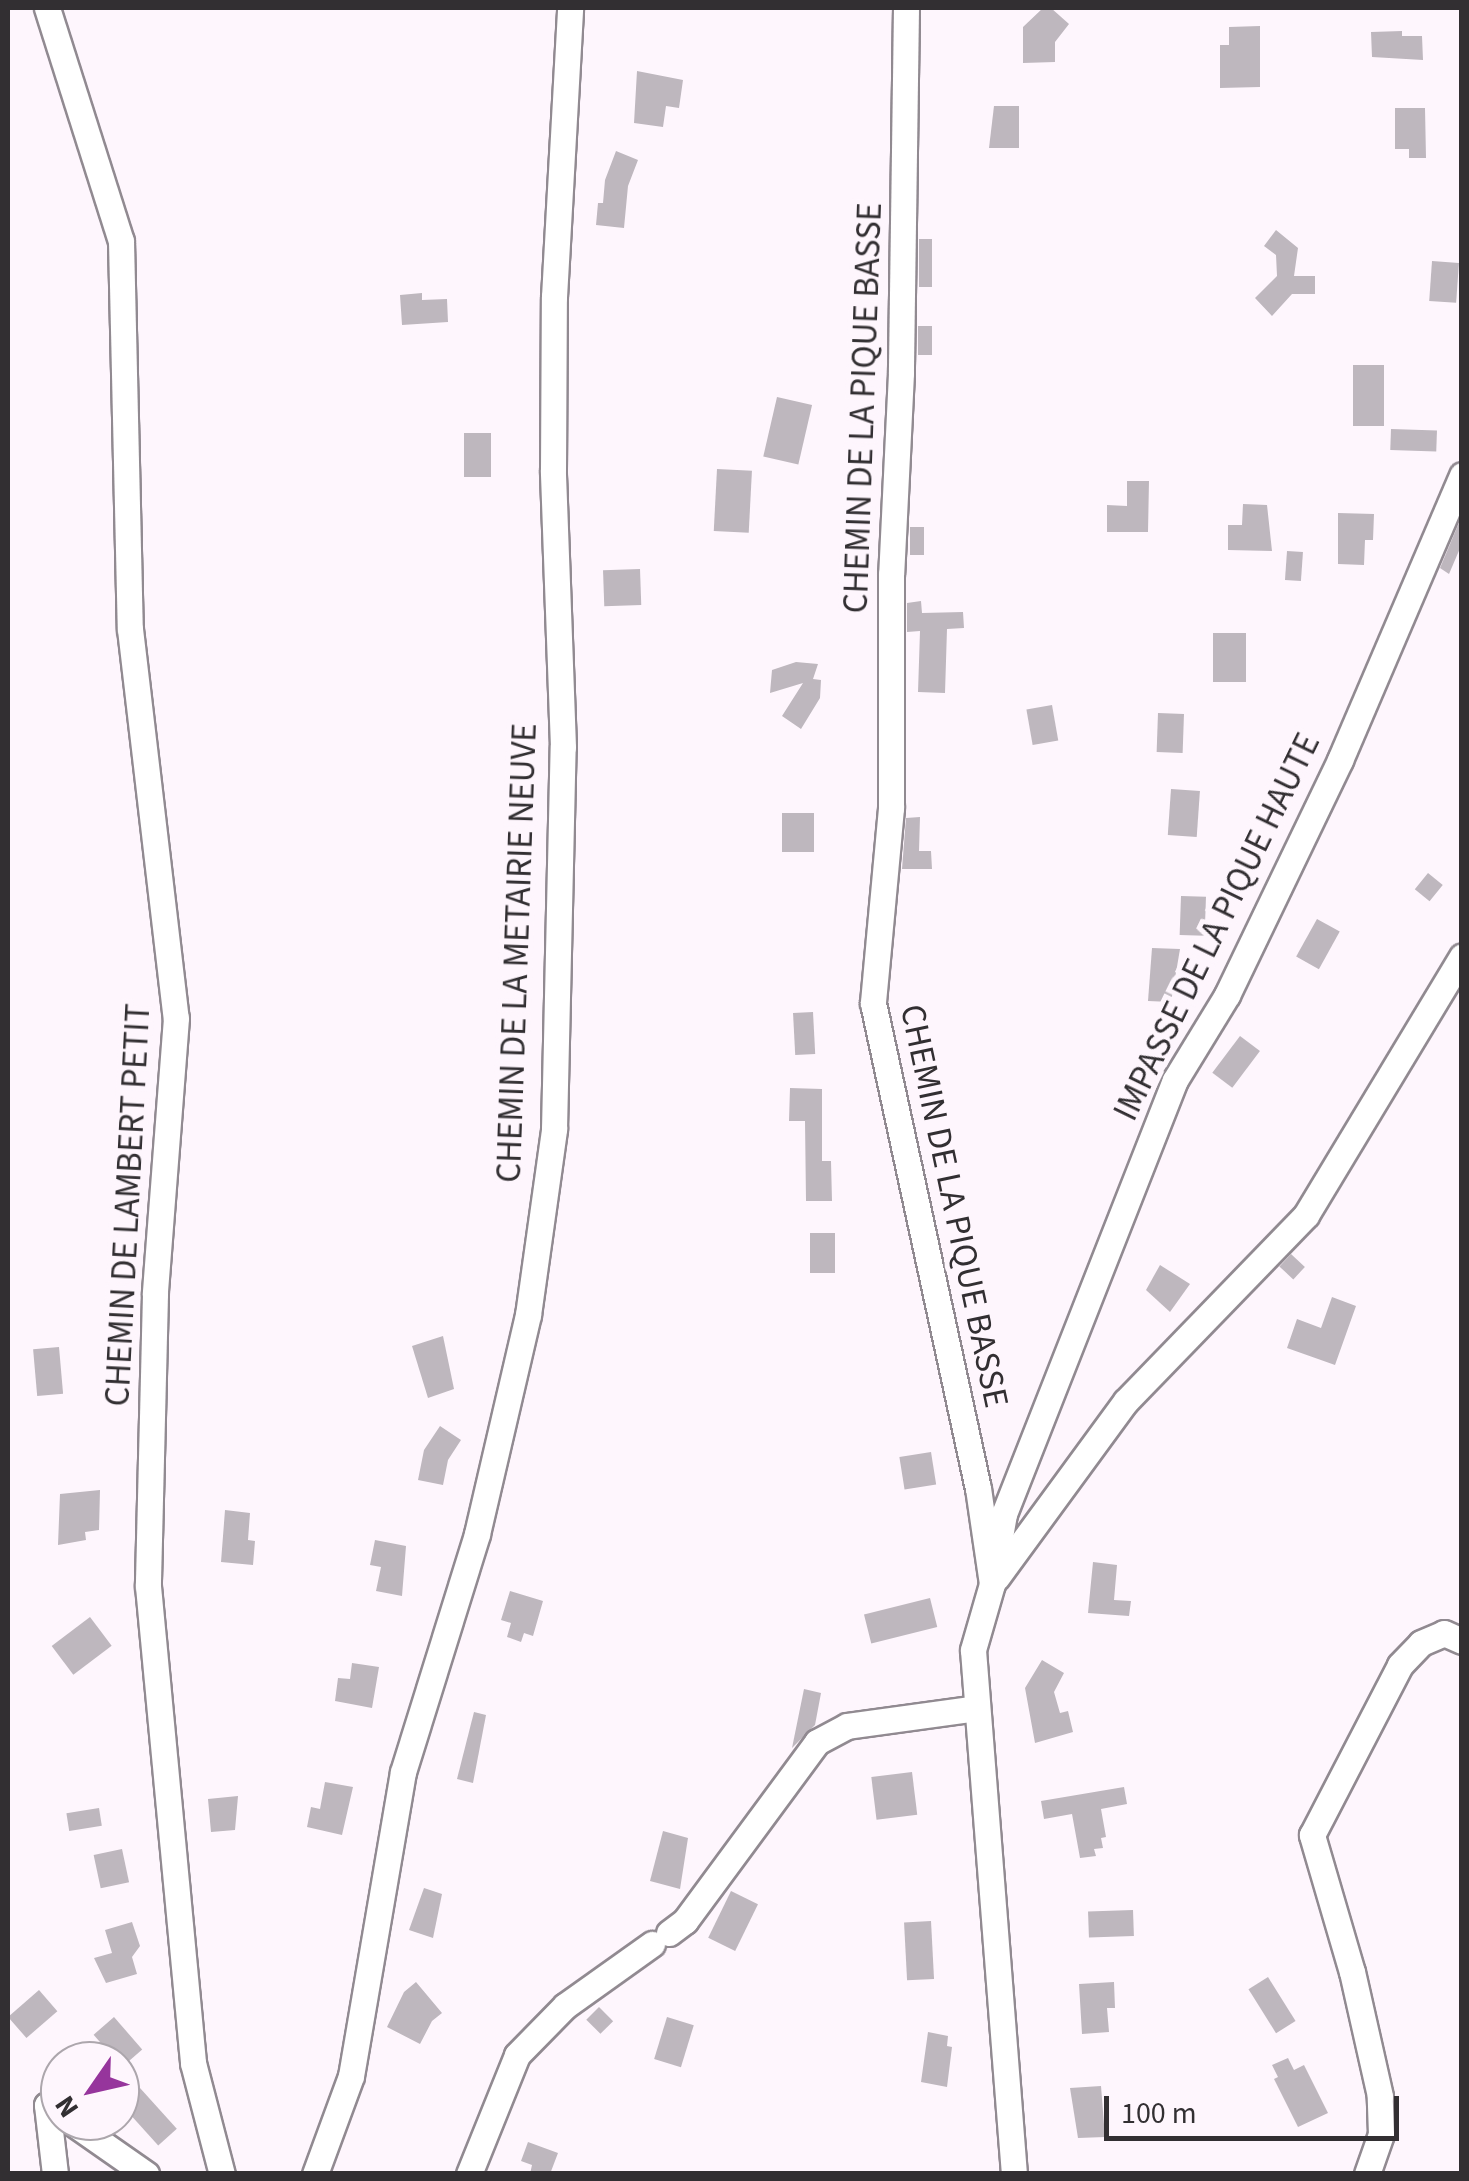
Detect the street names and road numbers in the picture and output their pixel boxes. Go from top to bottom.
street label: CHEMIN DE LA PIQUE BASSE [835,202,891,614]
street label: CHEMIN DE LA METAIRIE NEUVE [488,723,546,1183]
street label: IMPASSE DE LA PIQUE HAUTE [1105,727,1329,1127]
street label: CHEMIN DE LA PIQUE BASSE [891,1001,1017,1411]
street label: CHEMIN DE LAMBERT PETIT [96,1003,160,1407]

